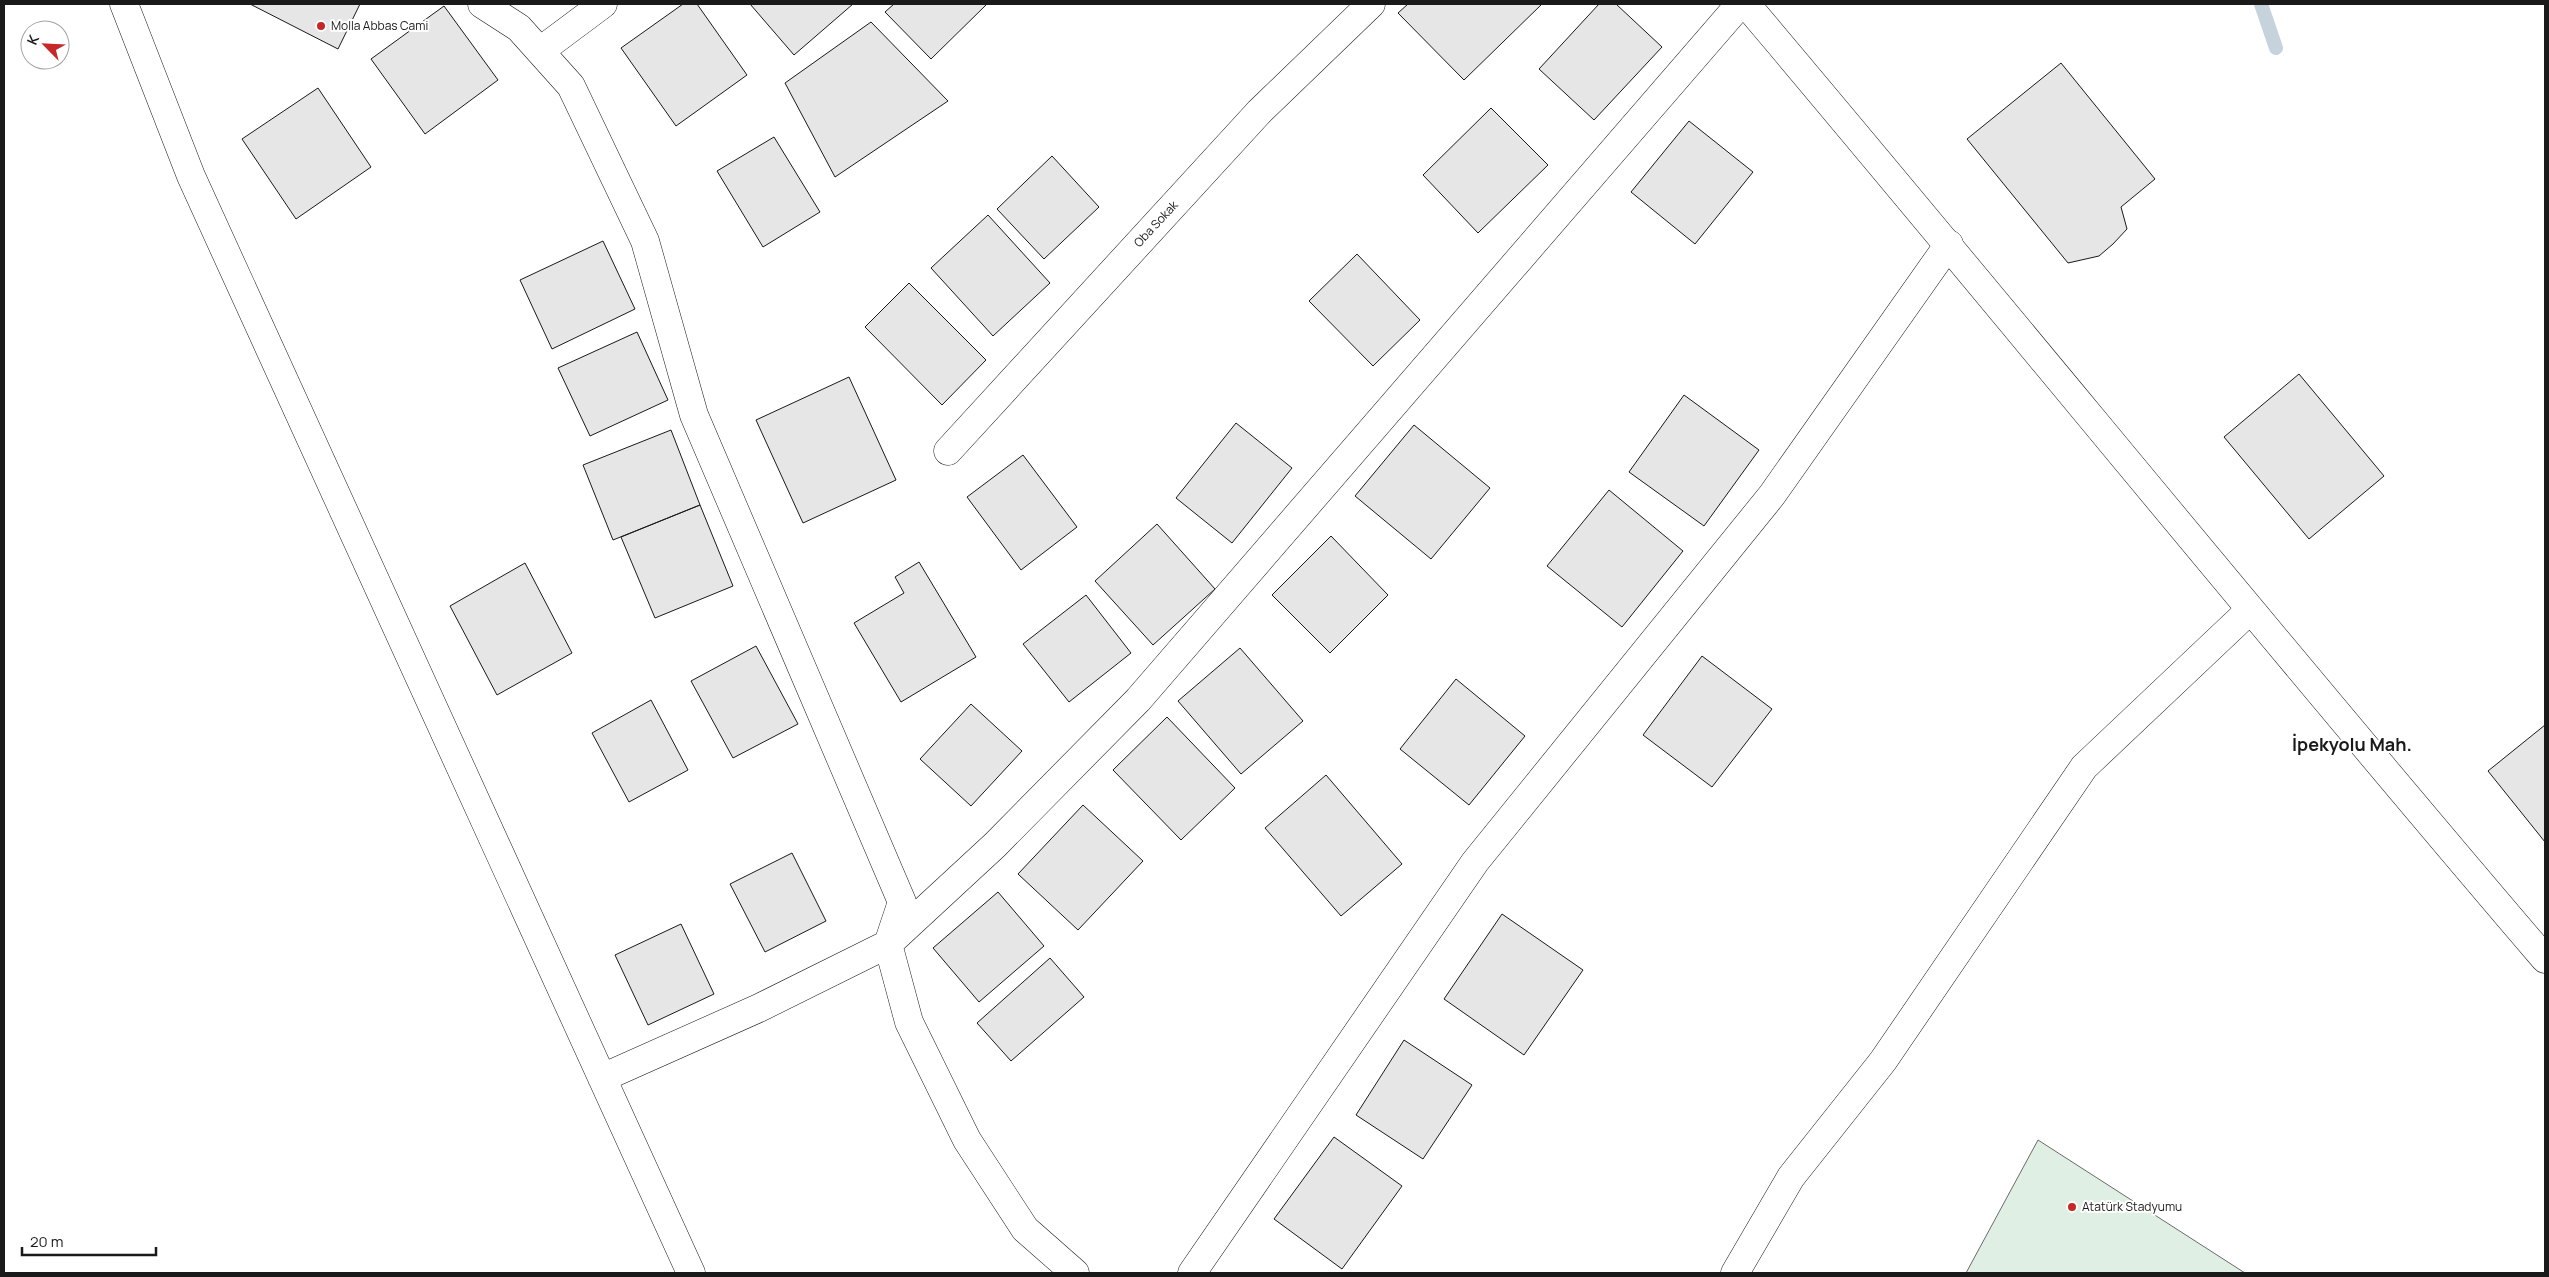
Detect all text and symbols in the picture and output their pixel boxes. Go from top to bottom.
place label: Molla Abbas Cami [331,17,428,34]
north arrow [20,20,70,70]
marker: Molla Abbas Cami [315,20,327,32]
text: K [22,31,44,48]
street label: Oba Sokak [1130,196,1182,251]
district label: İpekyolu Mah. [2292,732,2412,756]
place label: Atatürk Stadyumu [2082,1198,2182,1215]
marker: Atatürk Stadyumu [2066,1201,2078,1213]
scale bar [22,1224,156,1256]
text: 20 m [30,1231,63,1252]

